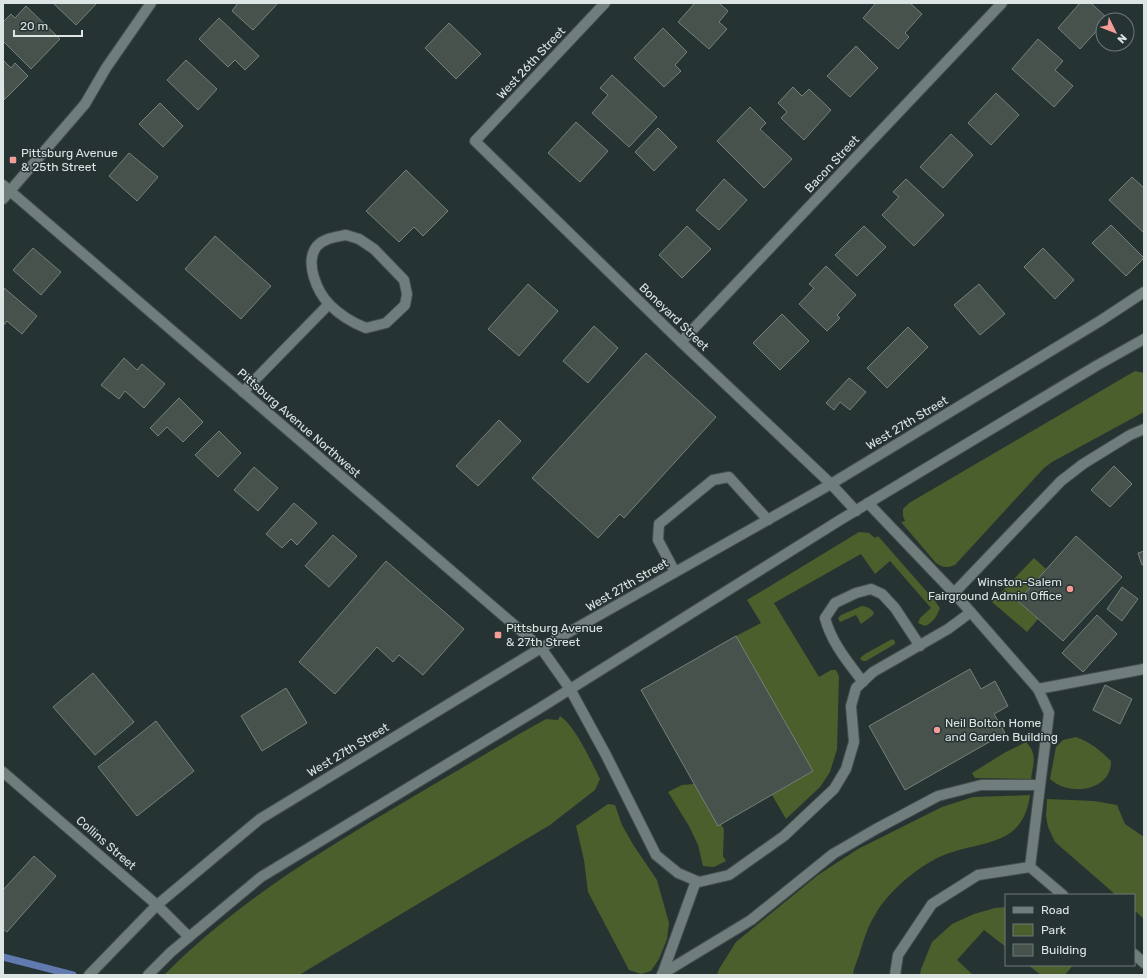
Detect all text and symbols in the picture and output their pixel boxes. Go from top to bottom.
scale bar [14,12,82,38]
north arrow [1095,12,1135,52]
text: 20 m [20,19,48,33]
street label: West 26th Street [494,24,568,102]
text: N [1114,31,1129,46]
street label: Bacon Street [802,132,862,195]
place label: Pittsburg Avenue & 25th Street [21,146,118,174]
marker: Pittsburg Avenue & 25th Street [8,155,18,165]
street label: Boneyard Street [636,280,712,354]
street label: Pittsburg Avenue Northwest [235,366,364,480]
street label: West 27th Street [864,393,951,453]
street label: West 27th Street [583,556,671,614]
place label: Winston-Salem Fairground Admin Office [928,575,1062,603]
marker: Winston-Salem Fairground Admin Office [1065,584,1075,594]
place label: Pittsburg Avenue & 27th Street [506,621,603,649]
marker: Pittsburg Avenue & 27th Street [493,630,503,640]
place label: Neil Bolton Home and Garden Building [945,716,1058,744]
street label: West 27th Street [305,720,392,780]
marker: Neil Bolton Home and Garden Building [932,725,942,735]
street label: Collins Street [73,813,139,873]
legend [1005,894,1135,966]
text: Road [1041,903,1069,917]
text: Park [1041,923,1067,937]
text: Building [1041,943,1087,957]

